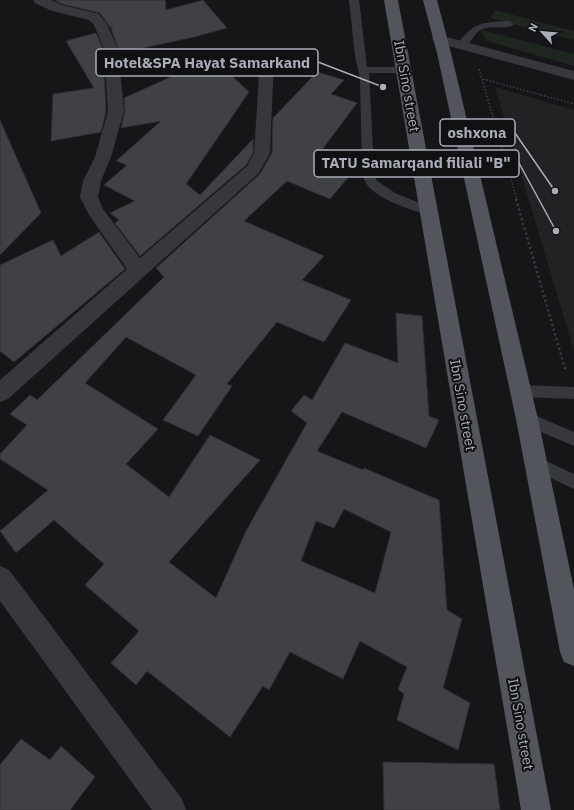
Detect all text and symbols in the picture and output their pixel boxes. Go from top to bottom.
north arrow [522,12,562,52]
text: N [525,21,541,34]
street label: Ibn Sino street [390,39,424,133]
callout: Hotel&SPA Hayat Samarkand [96,49,318,76]
text: Hotel&SPA Hayat Samarkand [104,53,310,72]
callout: oshxona [440,119,515,146]
text: oshxona [447,123,507,142]
callout: TATU Samarqand filiali "B" [314,150,519,177]
text: TATU Samarqand filiali "B" [321,153,511,172]
street label: Ibn Sino street [446,358,480,452]
street label: Ibn Sino street [504,677,538,771]

